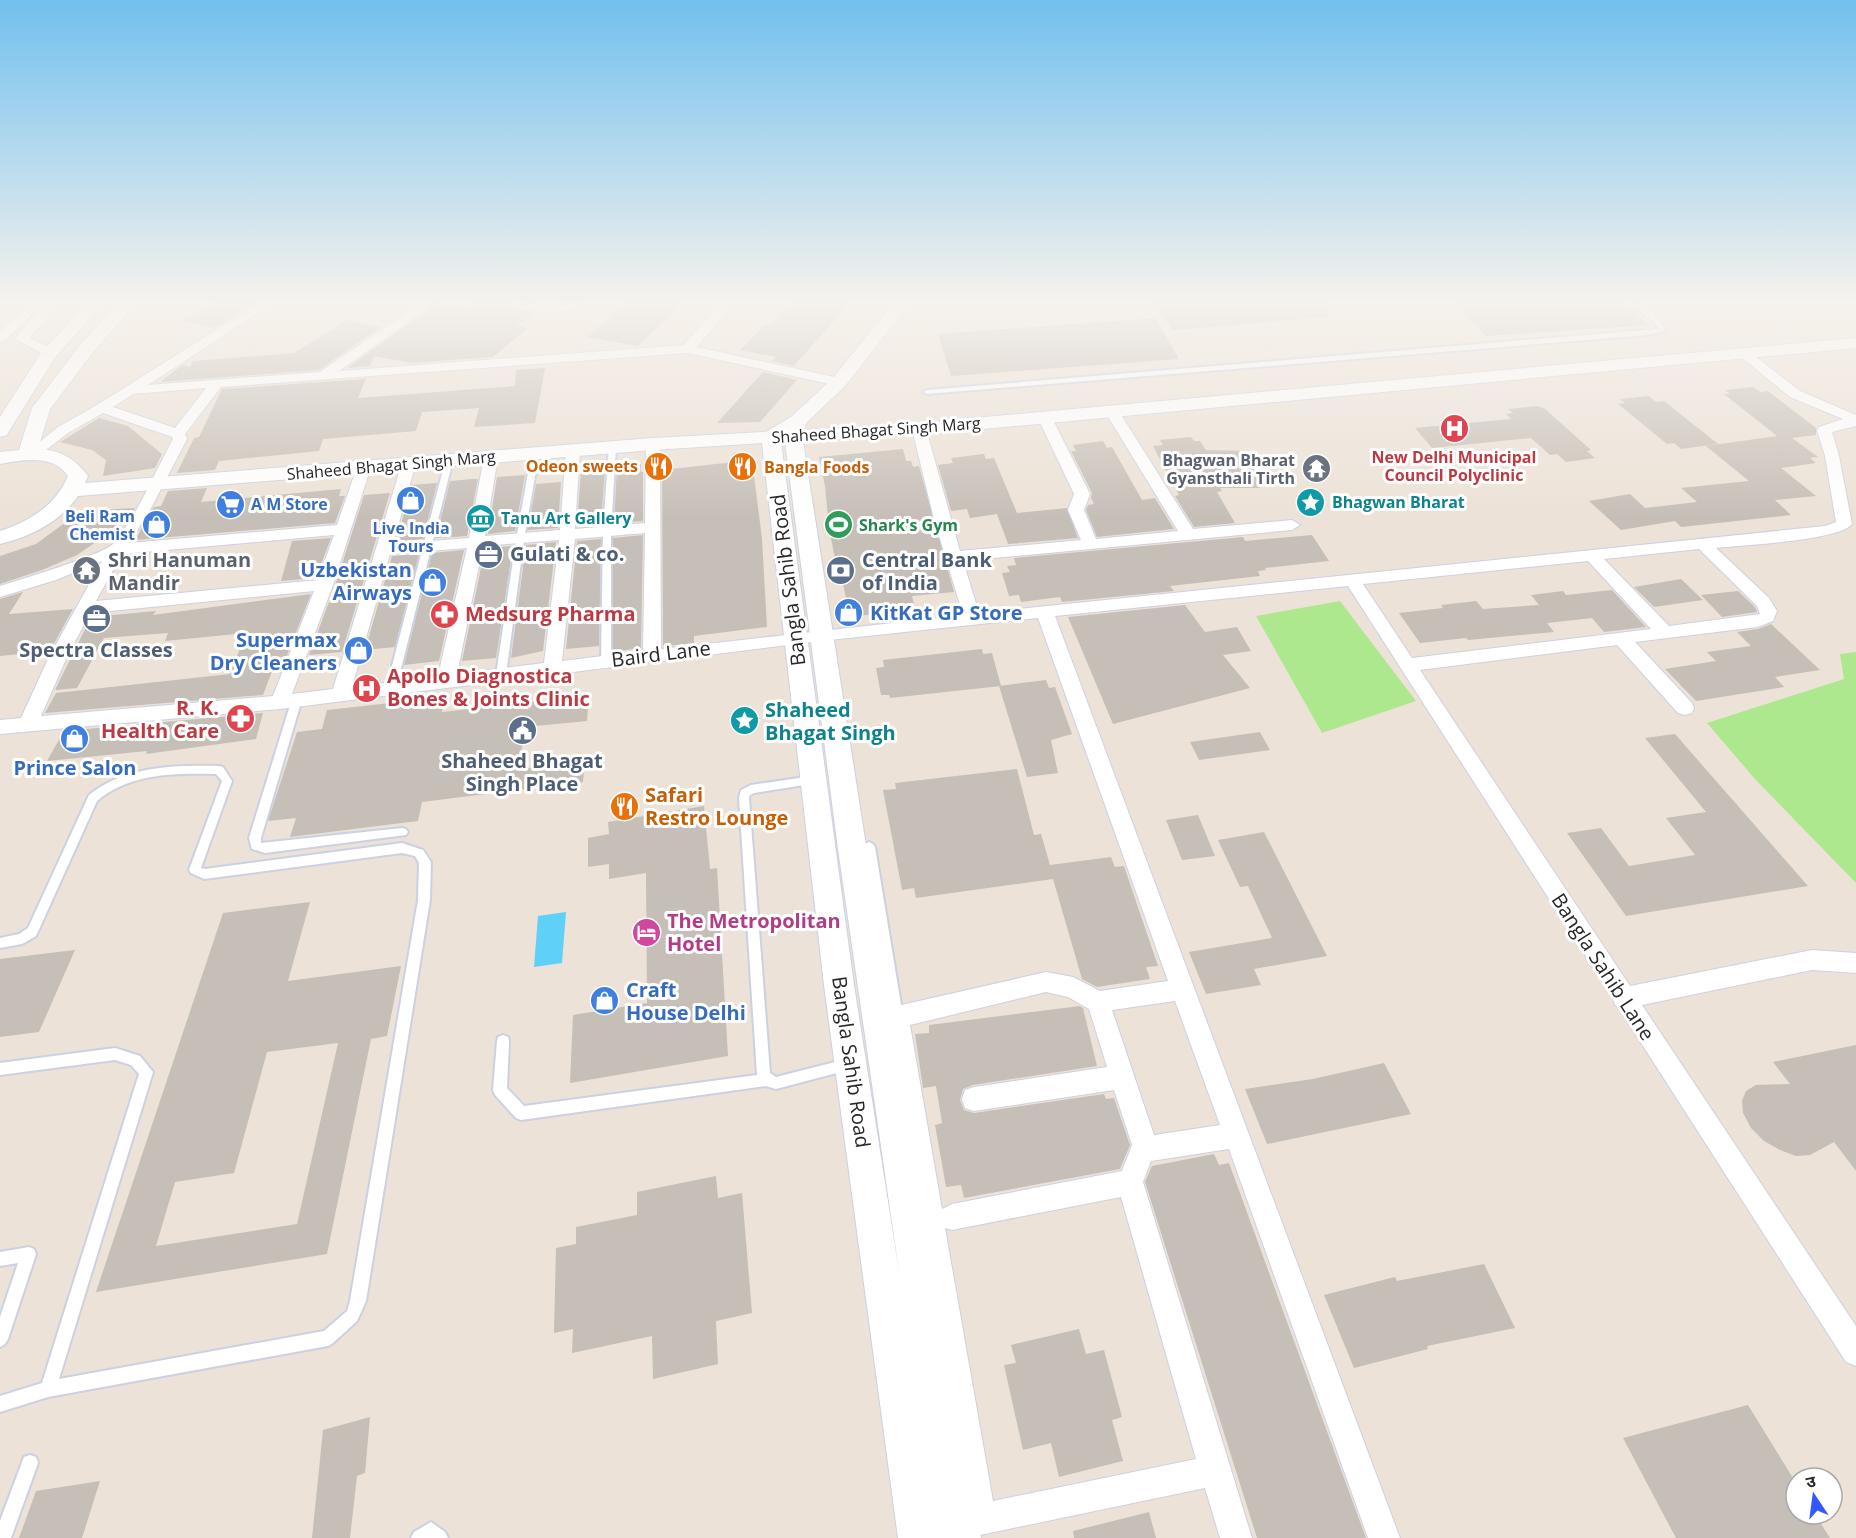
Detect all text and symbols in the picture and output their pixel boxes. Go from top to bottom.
street label: Shaheed Bhagat Singh Marg [771,412,982,448]
hospital icon: New Delhi Municipal Council Polyclinic [1438,413,1470,445]
street label: Shaheed Bhagat Singh Marg [286,445,497,485]
place label: New Delhi Municipal Council Polyclinic [1372,446,1536,486]
place label: Bhagwan Bharat Gyansthali Tirth [1162,449,1295,489]
restaurant icon: Odeon sweets [643,450,675,482]
restaurant icon: Bangla Foods [727,451,759,483]
temple icon: Bhagwan Bharat Gyansthali Tirth [1300,453,1332,485]
place label: Odeon sweets [526,455,638,477]
place label: Bangla Foods [764,456,869,478]
shop icon: Live India Tours [395,484,427,516]
place icon: Bhagwan Bharat [1295,486,1327,518]
supermarket icon: A M Store [214,488,246,520]
place label: Bhagwan Bharat [1332,491,1465,513]
place label: A M Store [251,493,328,515]
street label: Bangla Sahib Road [764,493,811,668]
museum icon: Tanu Art Gallery [464,502,496,534]
place label: Beli Ram Chemist [65,505,135,545]
place label: Tanu Art Gallery [501,507,632,529]
shop icon: Beli Ram Chemist [140,509,172,541]
sports icon: Shark's Gym [822,509,854,541]
place label: Shark's Gym [859,514,958,536]
place label: Live India Tours [372,517,450,557]
office icon: Gulati & co. [473,538,505,570]
place label: Gulati & co. [510,540,624,567]
place label: Shri Hanuman Mandir [108,546,251,596]
place label: Central Bank of India [862,546,993,596]
temple icon: Shri Hanuman Mandir [71,555,103,587]
bank icon: Central Bank of India [825,555,857,587]
place label: Uzbekistan Airways [300,556,412,606]
shop icon: Uzbekistan Airways [417,566,449,598]
shop icon: KitKat GP Store [833,597,865,629]
pharmacy icon: Medsurg Pharma [428,598,460,630]
place label: KitKat GP Store [870,599,1023,626]
place label: Medsurg Pharma [465,600,636,627]
office icon: Spectra Classes [80,603,112,635]
place label: Supermax Dry Cleaners [210,626,337,676]
street label: Baird Lane [610,634,712,673]
shop icon: Supermax Dry Cleaners [342,635,374,667]
place label: Spectra Classes [19,636,173,663]
place label: Apollo Diagnostica Bones & Joints Clinic [387,662,590,712]
hospital icon: Apollo Diagnostica Bones & Joints Clinic [350,672,382,704]
place label: R. K. Health Care [101,694,219,744]
place label: Shaheed Bhagat Singh [765,696,896,746]
pharmacy icon: R. K. Health Care [224,703,256,735]
place icon: Shaheed Bhagat Singh [728,705,760,737]
public building icon: Shaheed Bhagat Singh Place [506,715,538,747]
shop icon: Prince Salon [59,722,91,754]
place label: Shaheed Bhagat Singh Place [441,747,603,797]
place label: Prince Salon [14,754,136,781]
place label: Safari Restro Lounge [645,781,788,831]
restaurant icon: Safari Restro Lounge [608,790,640,822]
street label: Bangla Sahib Lane [1546,888,1661,1046]
place label: The Metropolitan Hotel [667,907,841,957]
hotel icon: The Metropolitan Hotel [630,916,662,948]
street label: Bangla Sahib Road [826,974,877,1150]
place label: Craft House Delhi [626,976,746,1026]
shop icon: Craft House Delhi [589,985,621,1017]
north arrow [1784,1466,1844,1526]
text: उ [1804,1469,1818,1493]

